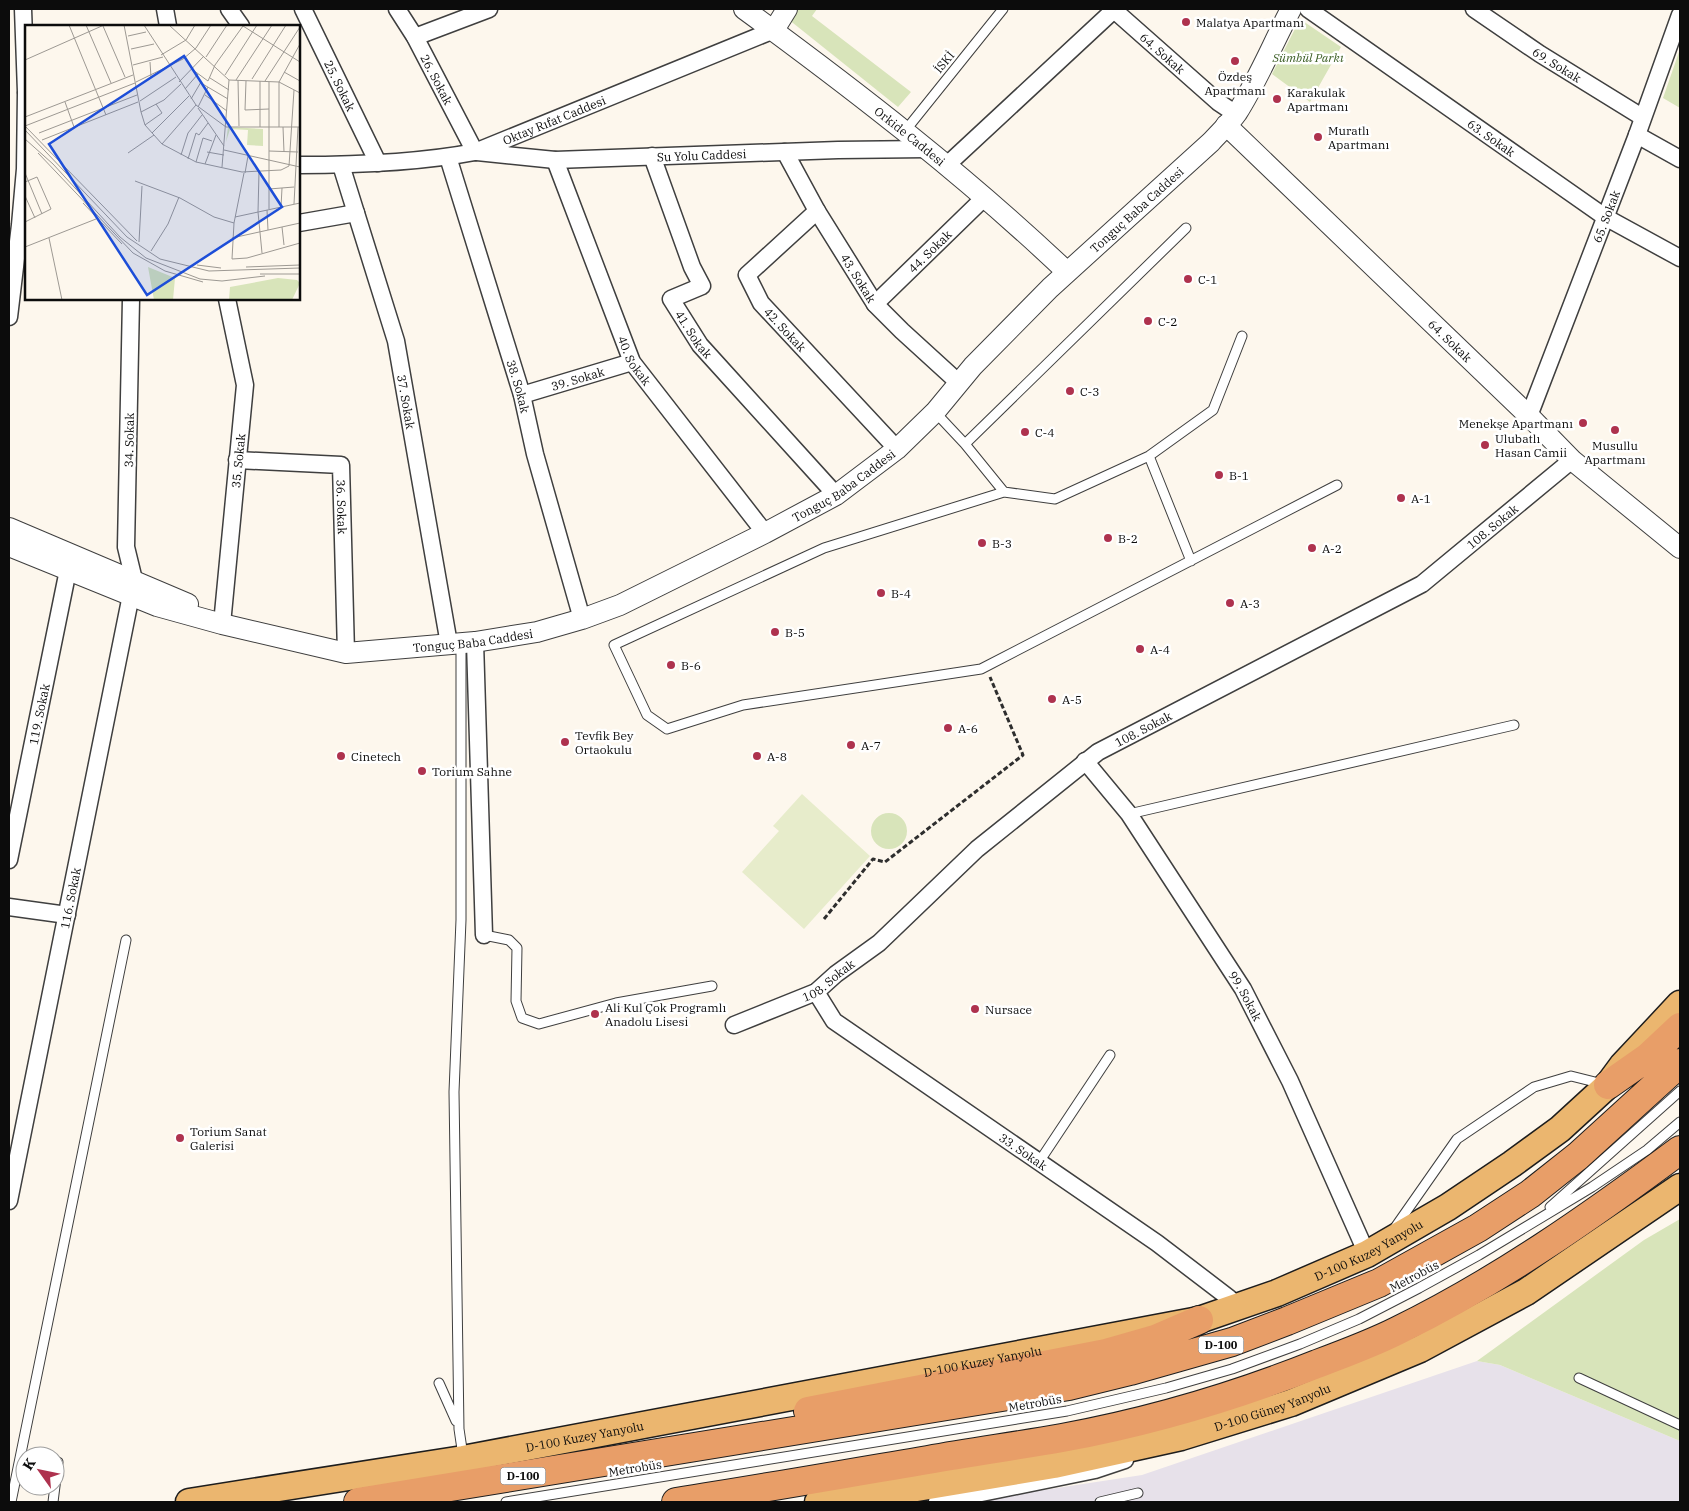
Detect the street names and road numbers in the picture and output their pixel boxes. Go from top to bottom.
street label: 64. Sokak [1137,29,1188,77]
street label: 69. Sokak [1530,44,1584,85]
street label: İSKİ [931,48,957,76]
street label: 26. Sokak [418,52,456,107]
street label: 25. Sokak [321,57,359,113]
street label: Oktay Rıfat Caddesi [500,92,608,147]
street label: Orkide Caddesi [872,103,949,169]
street label: 63. Sokak [1465,116,1518,159]
street label: Su Yolu Caddesi [656,146,747,164]
street label: Tonguç Baba Caddesi [1087,163,1186,256]
street label: 65. Sokak [1589,188,1623,245]
street label: 44. Sokak [905,227,954,276]
street label: 43. Sokak [838,251,880,305]
street label: 42. Sokak [761,304,810,354]
street label: 41. Sokak [672,307,716,361]
street label: 64. Sokak [1425,316,1475,365]
street label: 40. Sokak [615,334,655,388]
street label: 38. Sokak [504,358,533,414]
street label: 39. Sokak [549,363,606,393]
street label: 37. Sokak [395,373,419,430]
street label: 34. Sokak [121,412,137,468]
street label: 35. Sokak [228,433,248,489]
street label: Tonguç Baba Caddesi [789,446,898,525]
street label: 36. Sokak [334,479,350,534]
street label: 108. Sokak [1463,501,1521,552]
street label: Tonguç Baba Caddesi [412,625,534,655]
street label: 119. Sokak [25,682,52,746]
street label: 108. Sokak [1112,708,1174,750]
street label: 116. Sokak [57,866,83,930]
street label: 108. Sokak [800,956,857,1004]
street label: 99. Sokak [1226,968,1265,1023]
street label: 33. Sokak [997,1129,1050,1173]
street label: D-100 Kuzey Yanyolu [1312,1216,1426,1284]
street label: Metrobüs [1387,1257,1441,1295]
road number: D-100 [1198,1336,1244,1354]
street label: D-100 Kuzey Yanyolu [922,1342,1043,1379]
street label: D-100 Güney Yanyolu [1212,1380,1333,1434]
street label: Metrobüs [1007,1391,1063,1415]
street label: D-100 Kuzey Yanyolu [524,1417,645,1455]
street label: Metrobüs [607,1456,663,1480]
road number: D-100 [500,1468,546,1484]

